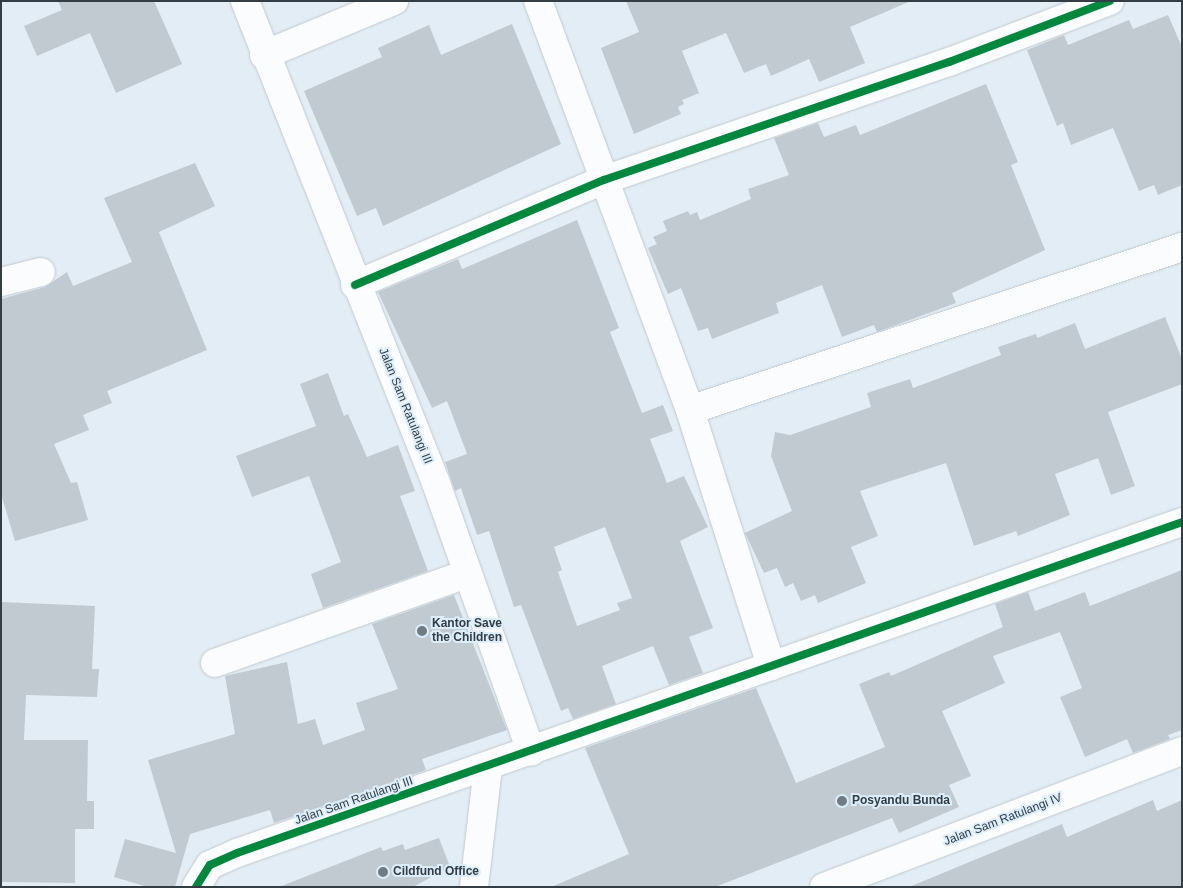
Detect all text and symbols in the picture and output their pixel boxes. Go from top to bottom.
street label: Jalan Sam Ratulangi III [375,346,435,466]
place label: Kantor Save the Children [432,617,502,645]
marker: Kantor Save the Children [416,625,428,637]
street label: Jalan Sam Ratulangi III [293,774,415,828]
street label: Jalan Sam Ratulangi IV [942,791,1064,849]
place label: Posyandu Bunda [852,794,950,808]
marker: Posyandu Bunda [836,795,848,807]
place label: Cildfund Office [393,865,479,879]
marker: Cildfund Office [377,866,389,878]

